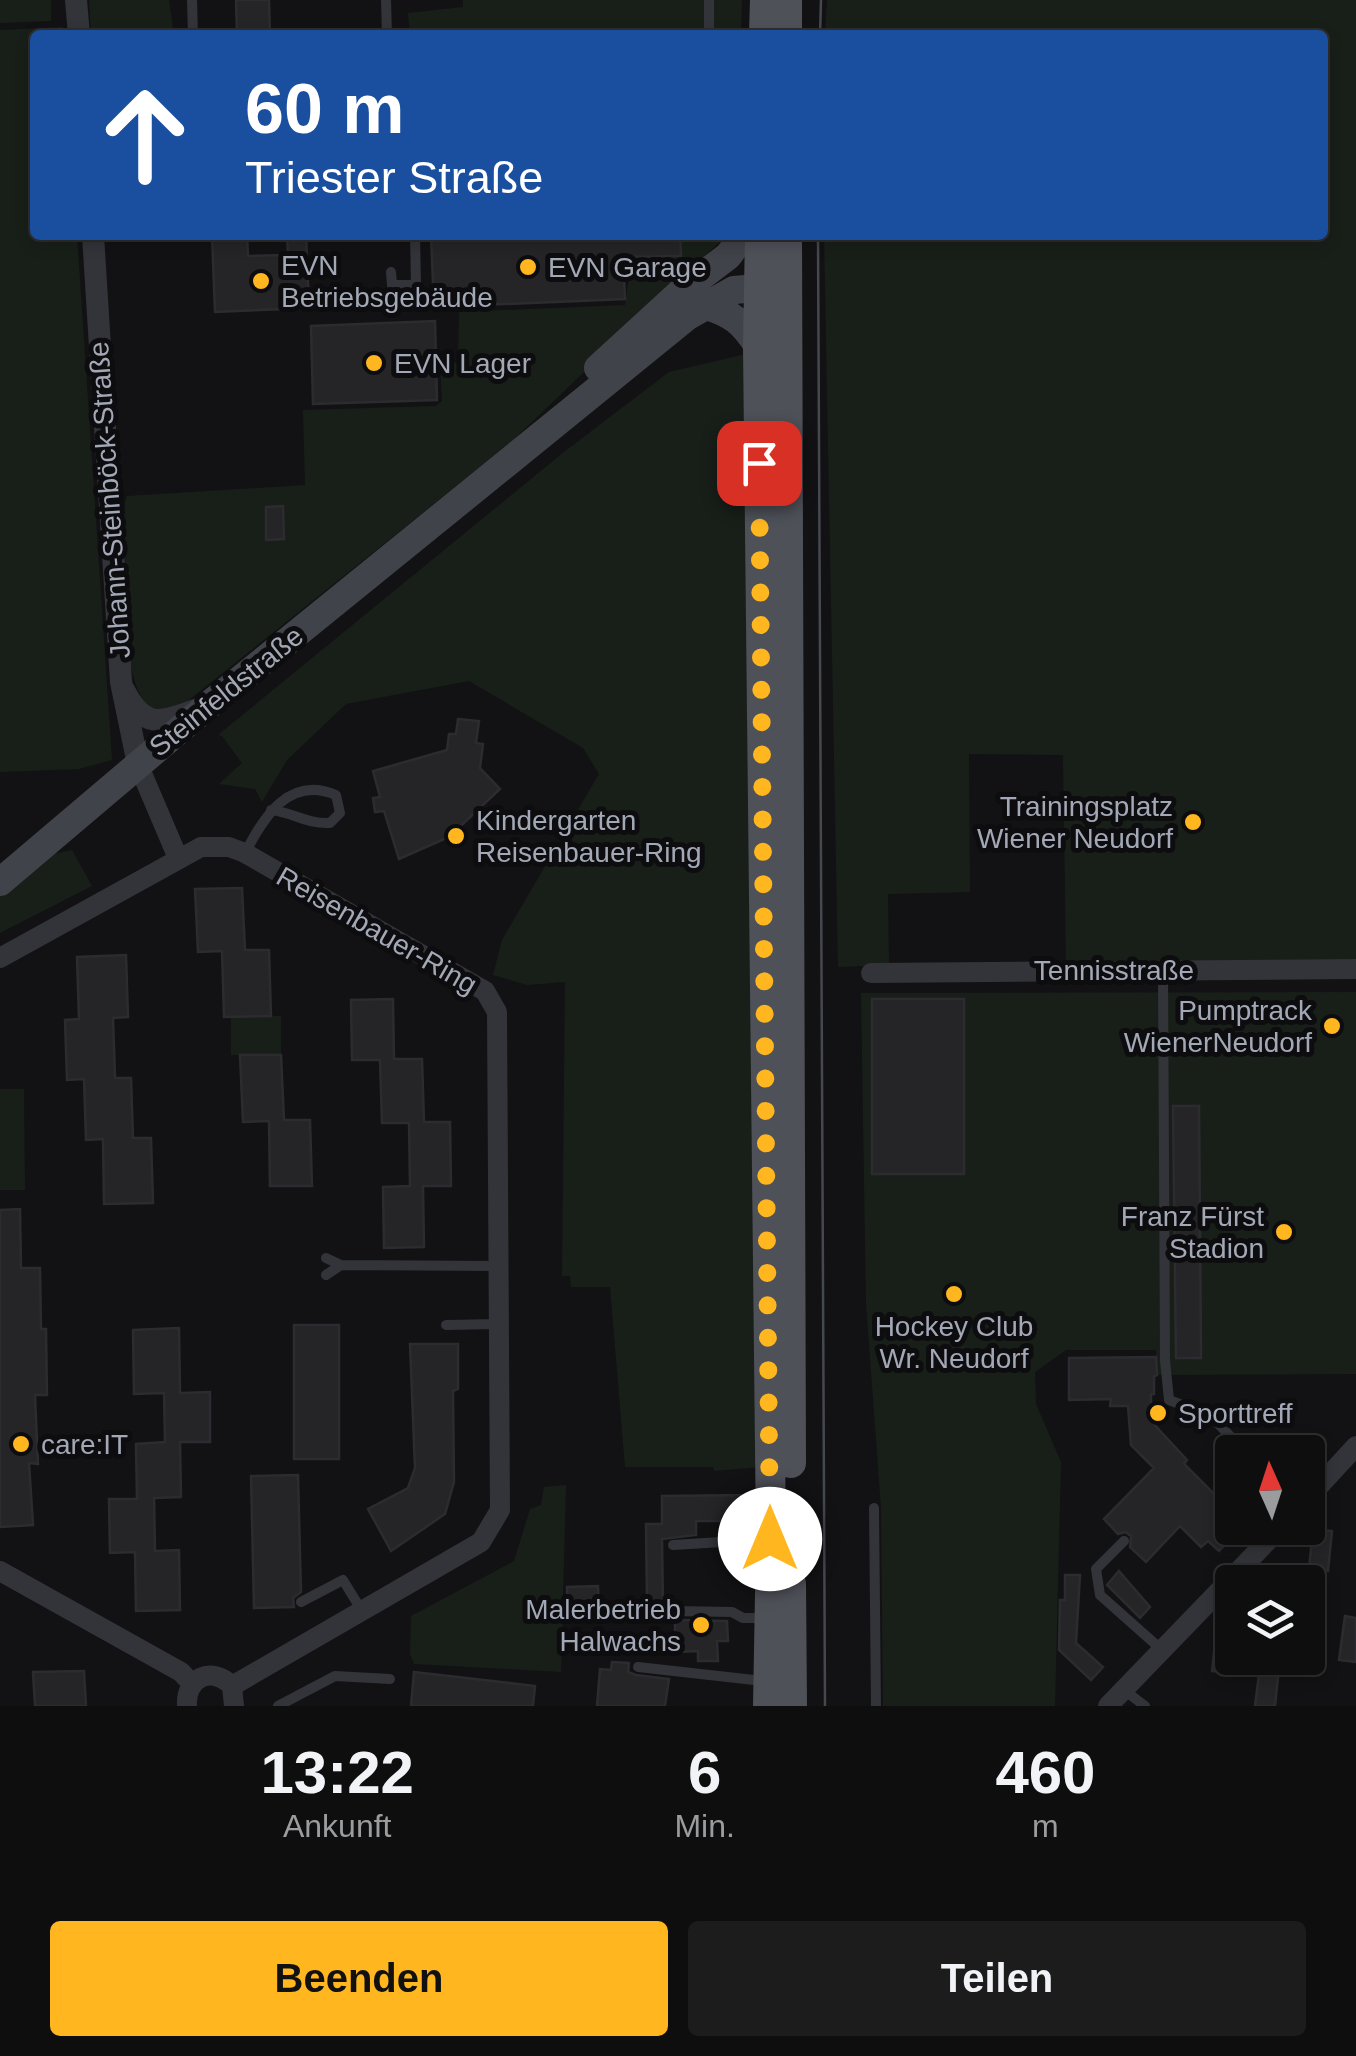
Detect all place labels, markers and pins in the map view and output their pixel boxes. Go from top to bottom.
place label: EVN Betriebsgebäude [281,250,493,313]
place label: EVN Garage [548,252,707,283]
marker: EVN Garage [517,256,539,278]
marker: EVN Betriebsgebäude [250,270,272,292]
place label: EVN Lager [394,348,531,379]
marker: EVN Lager [363,352,385,374]
pin [717,421,802,506]
place label: Trainingsplatz Wiener Neudorf [977,791,1173,854]
place label: Kindergarten Reisenbauer-Ring [476,805,702,868]
marker: Trainingsplatz Wiener Neudorf [1182,811,1204,833]
marker: Kindergarten Reisenbauer-Ring [445,825,467,847]
place label: Pumptrack WienerNeudorf [1124,995,1313,1058]
marker: Pumptrack WienerNeudorf [1321,1015,1343,1037]
place label: Franz Fürst Stadion [1121,1201,1264,1264]
marker: Franz Fürst Stadion [1273,1221,1295,1243]
marker: Hockey Club Wr. Neudorf [943,1283,965,1305]
place label: Hockey Club Wr. Neudorf [875,1311,1033,1374]
place label: Sporttreff [1178,1398,1293,1429]
marker: Sporttreff [1147,1402,1169,1424]
place label: care:IT [41,1429,128,1460]
marker: care:IT [10,1433,32,1455]
place label: Malerbetrieb Halwachs [525,1594,681,1657]
marker: Malerbetrieb Halwachs [690,1614,712,1636]

